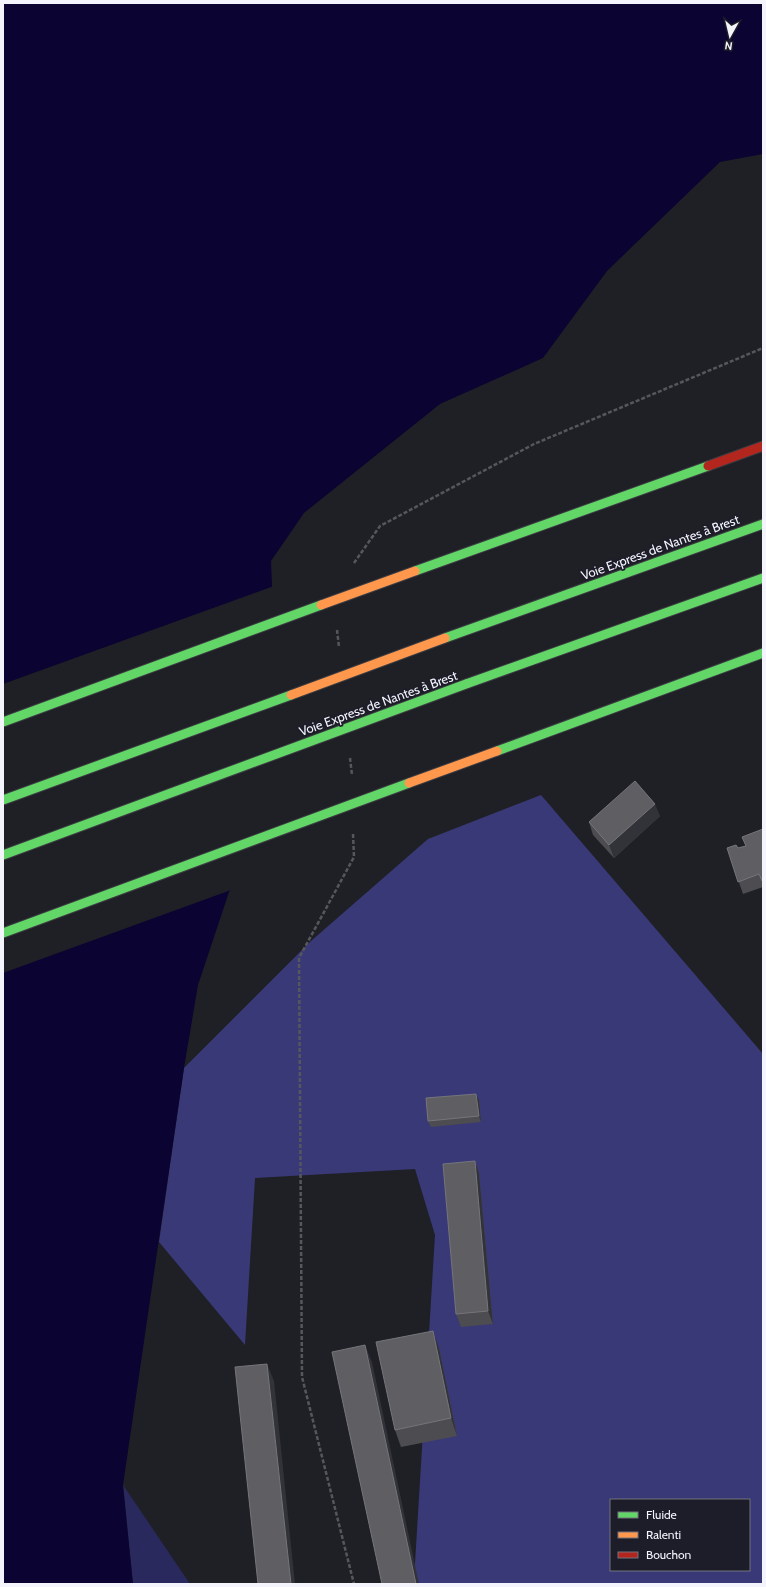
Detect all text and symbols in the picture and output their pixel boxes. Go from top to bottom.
north arrow [710,16,750,56]
text: N [724,38,733,53]
street label: Voie Express de Nantes à Brest [579,511,742,583]
street label: Voie Express de Nantes à Brest [297,667,460,739]
legend [610,1499,750,1571]
text: Fluide [646,1507,677,1522]
text: Ralenti [646,1527,681,1542]
text: Bouchon [646,1547,692,1562]

